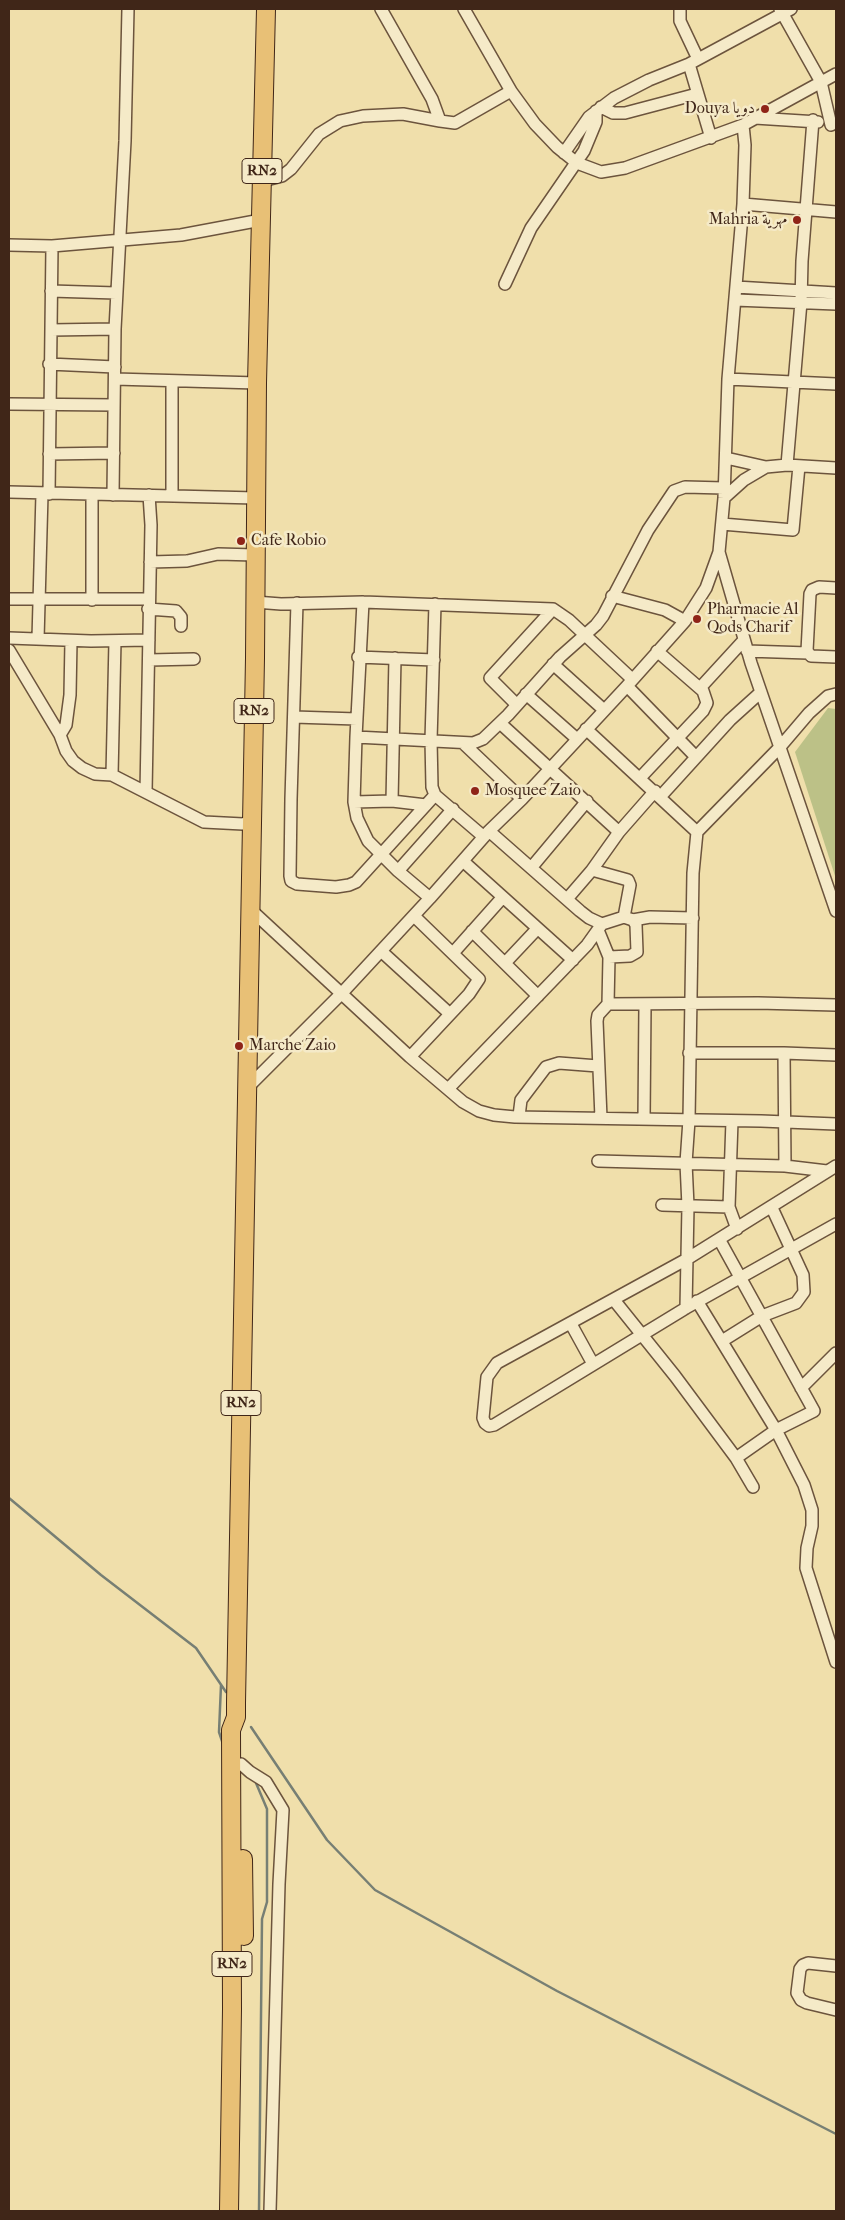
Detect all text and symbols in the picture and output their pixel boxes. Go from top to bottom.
place label: Douya دويا [685,99,755,119]
marker: Douya دويا [759,103,771,115]
road number: RN2 [242,158,282,184]
place label: Mahria مهرية [709,210,787,230]
marker: Mahria مهرية [791,214,803,226]
place label: Cafe Robio [251,531,326,551]
marker: Cafe Robio [235,535,247,547]
place label: Pharmacie Al Qods Charif [707,600,798,638]
marker: Pharmacie Al Qods Charif [691,613,703,625]
road number: RN2 [234,698,274,724]
place label: Mosquee Zaio [485,781,581,801]
marker: Mosquee Zaio [469,785,481,797]
place label: Marche Zaio [249,1036,336,1056]
marker: Marche Zaio [233,1040,245,1052]
road number: RN2 [221,1390,261,1416]
road number: RN2 [212,1952,252,1976]

